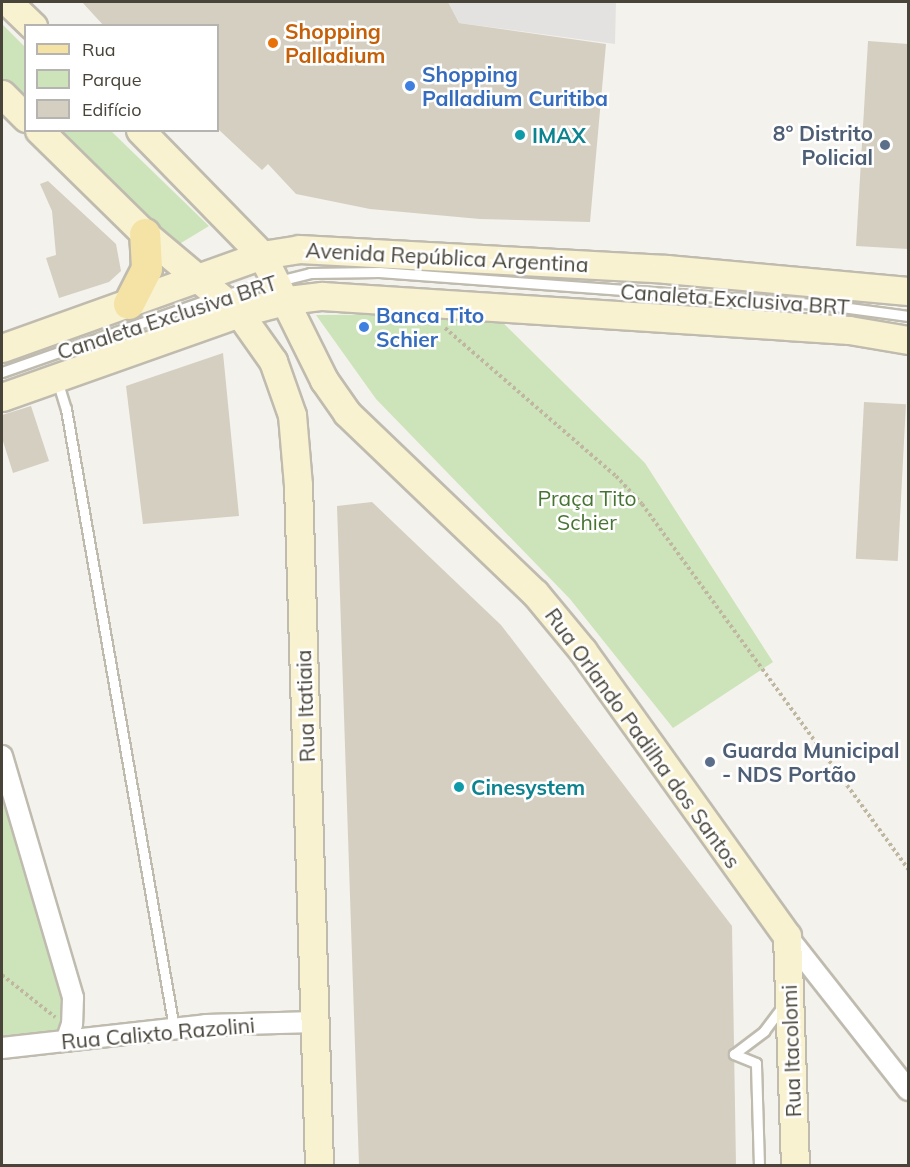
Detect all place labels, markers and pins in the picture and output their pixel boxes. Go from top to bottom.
place label: Shopping Palladium [285,18,385,68]
marker: Shopping Palladium [266,36,280,50]
place label: Shopping Palladium Curitiba [422,61,608,111]
marker: Shopping Palladium Curitiba [403,79,417,93]
place label: 8° Distrito Policial [773,120,873,170]
place label: IMAX [532,122,586,148]
marker: IMAX [513,128,527,142]
marker: 8° Distrito Policial [878,138,892,152]
place label: Banca Tito Schier [376,302,484,352]
marker: Banca Tito Schier [357,320,371,334]
place label: Guarda Municipal - NDS Portão [722,737,899,787]
marker: Guarda Municipal - NDS Portão [703,755,717,769]
place label: Cinesystem [471,774,585,800]
marker: Cinesystem [452,780,466,794]

